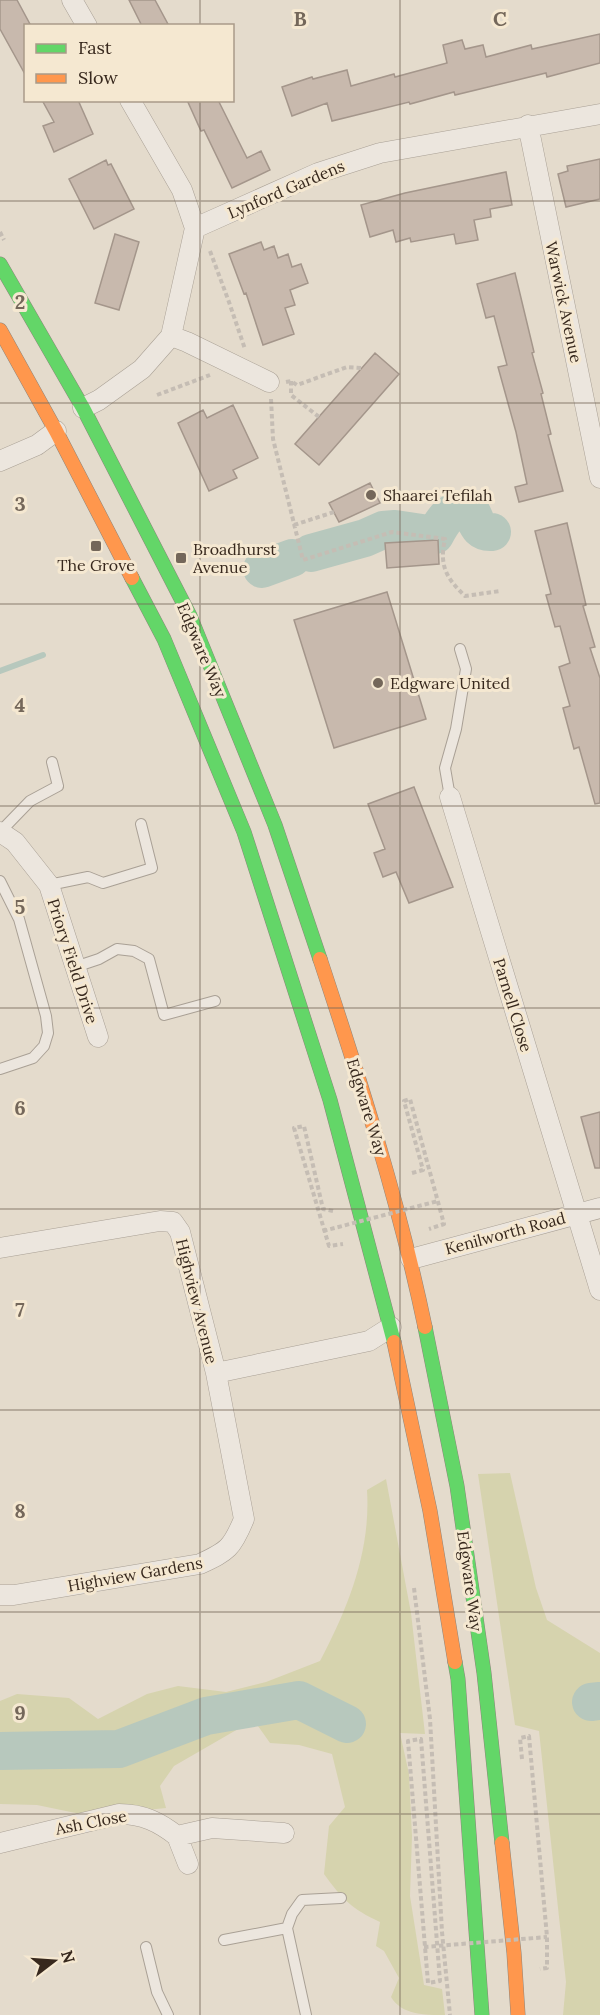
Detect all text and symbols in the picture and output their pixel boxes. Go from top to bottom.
text: B [293,6,307,31]
text: C [493,6,507,31]
legend [24,24,234,102]
text: Fast [78,36,112,59]
text: Slow [78,66,118,89]
street label: Lynford Gardens [225,155,347,223]
street label: Warwick Avenue [541,240,587,365]
text: 2 [15,289,25,314]
place label: Shaarei Tefilah [383,485,493,505]
marker: Shaarei Tefilah [364,488,378,502]
text: 3 [14,491,26,516]
marker: The Grove [89,539,103,553]
place label: Broadhurst Avenue [192,539,277,577]
marker: Broadhurst Avenue [174,551,188,565]
place label: The Grove [57,555,135,575]
street label: Edgware Way [173,600,231,701]
place label: Edgware United [390,673,510,693]
marker: Edgware United [371,676,385,690]
text: 4 [15,692,26,717]
text: 5 [15,894,26,919]
street label: Priory Field Drive [43,896,103,1026]
street label: Parnell Close [489,956,537,1055]
street label: Edgware Way [343,1056,391,1159]
text: 6 [14,1095,26,1120]
street label: Kenilworth Road [443,1207,568,1259]
street label: Highview Avenue [172,1236,222,1366]
text: 7 [15,1297,25,1322]
text: 8 [14,1498,26,1523]
street label: Edgware Way [453,1530,487,1633]
street label: Highview Gardens [66,1552,204,1596]
text: 9 [14,1700,26,1725]
street label: Ash Close [53,1805,129,1839]
north arrow [24,1931,84,1991]
text: N [57,1948,80,1965]

